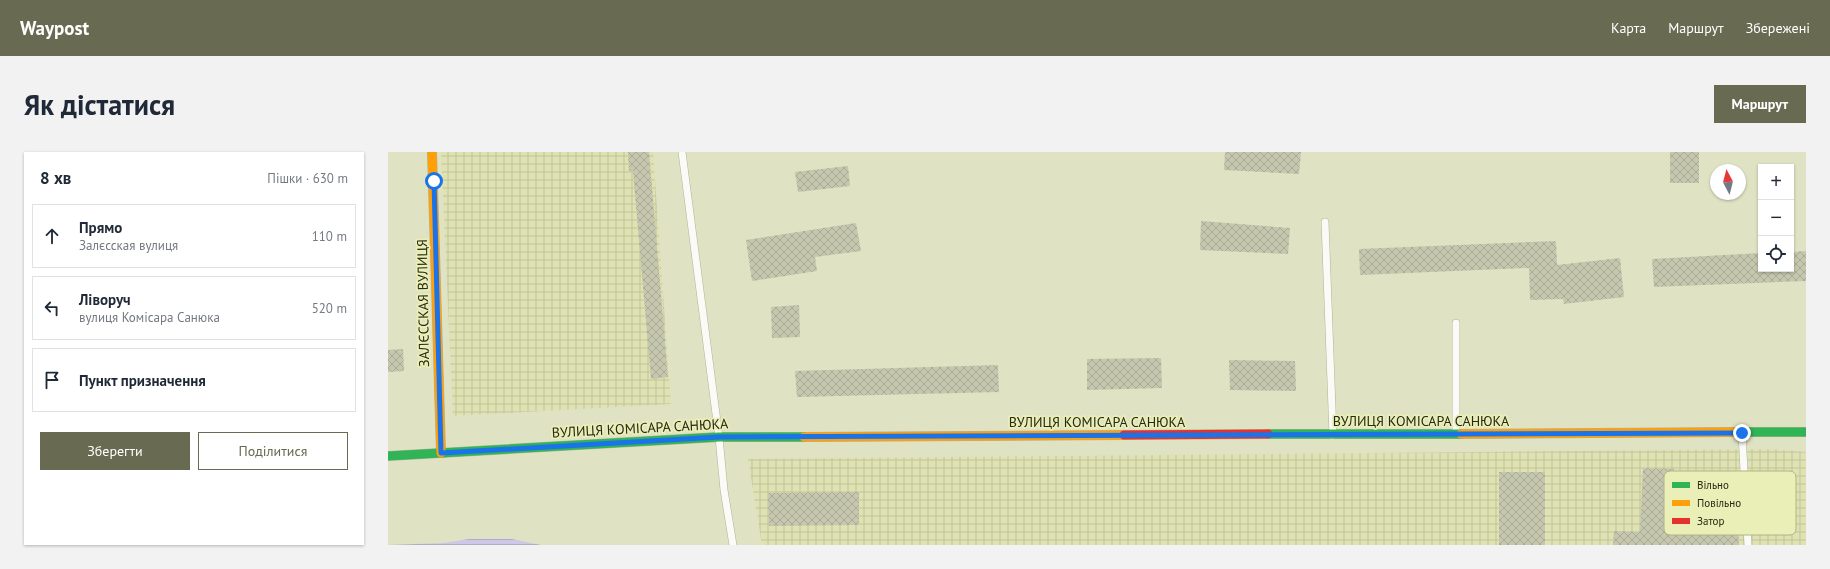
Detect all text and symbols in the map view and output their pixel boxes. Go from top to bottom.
text: Waypost [20,16,89,40]
text: Карта [1611,19,1646,37]
text: Маршрут [1668,19,1724,37]
text: Збережені [1746,19,1810,37]
button: Маршрут [1714,85,1806,123]
text: Як дістатися [24,86,175,123]
north arrow [1710,164,1746,200]
map controls [1758,164,1794,272]
button: + [1758,164,1794,200]
text: 8 хв [40,167,71,189]
text: Пішки · 630 m [267,170,348,187]
route start [425,172,443,190]
button: − [1758,200,1794,236]
text: Прямо [79,218,122,237]
icon: ahead [41,225,63,247]
text: 110 m [312,228,347,245]
button: locate [1758,236,1794,272]
text: Залєсская вулиця [79,237,178,254]
street label: ЗАЛЄССКАЯ ВУЛИЦЯ [413,239,433,367]
text: Ліворуч [79,290,131,309]
icon: left [41,297,63,319]
text: 520 m [312,300,347,317]
text: вулиця Комісара Санюка [79,309,220,326]
icon: arrive [41,369,63,391]
text: Пункт призначення [79,371,206,390]
street label: ВУЛИЦЯ КОМІСАРА САНЮКА [1333,412,1510,430]
street label: ВУЛИЦЯ КОМІСАРА САНЮКА [1009,413,1186,431]
street label: ВУЛИЦЯ КОМІСАРА САНЮКА [551,414,729,442]
route end [1733,424,1751,442]
button: Зберегти [40,432,190,470]
button: Поділитися [198,432,348,470]
legend [1664,471,1796,535]
text: Вільно [1697,478,1729,492]
text: Повільно [1697,496,1741,510]
text: Затор [1697,514,1725,528]

